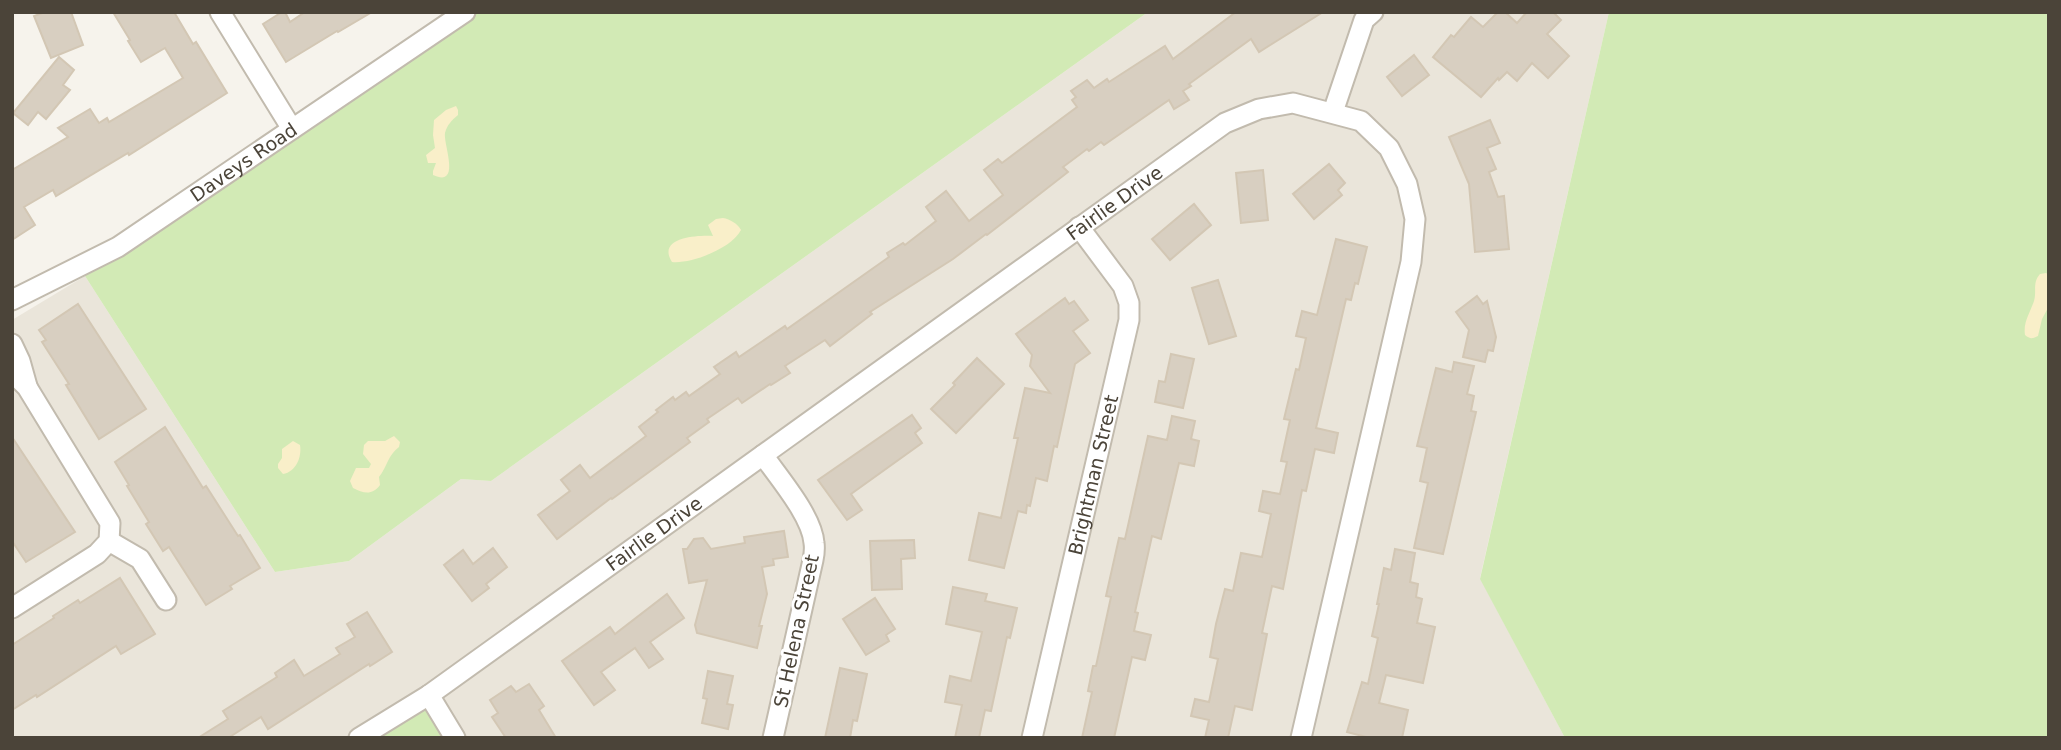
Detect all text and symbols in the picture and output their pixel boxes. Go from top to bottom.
street label: Daveys Road [186,118,301,206]
street label: Fairlie Drive [1062,161,1167,244]
street label: Brightman Street [1064,393,1122,557]
street label: Fairlie Drive [602,492,706,575]
street label: St Helena Street [769,552,823,710]

